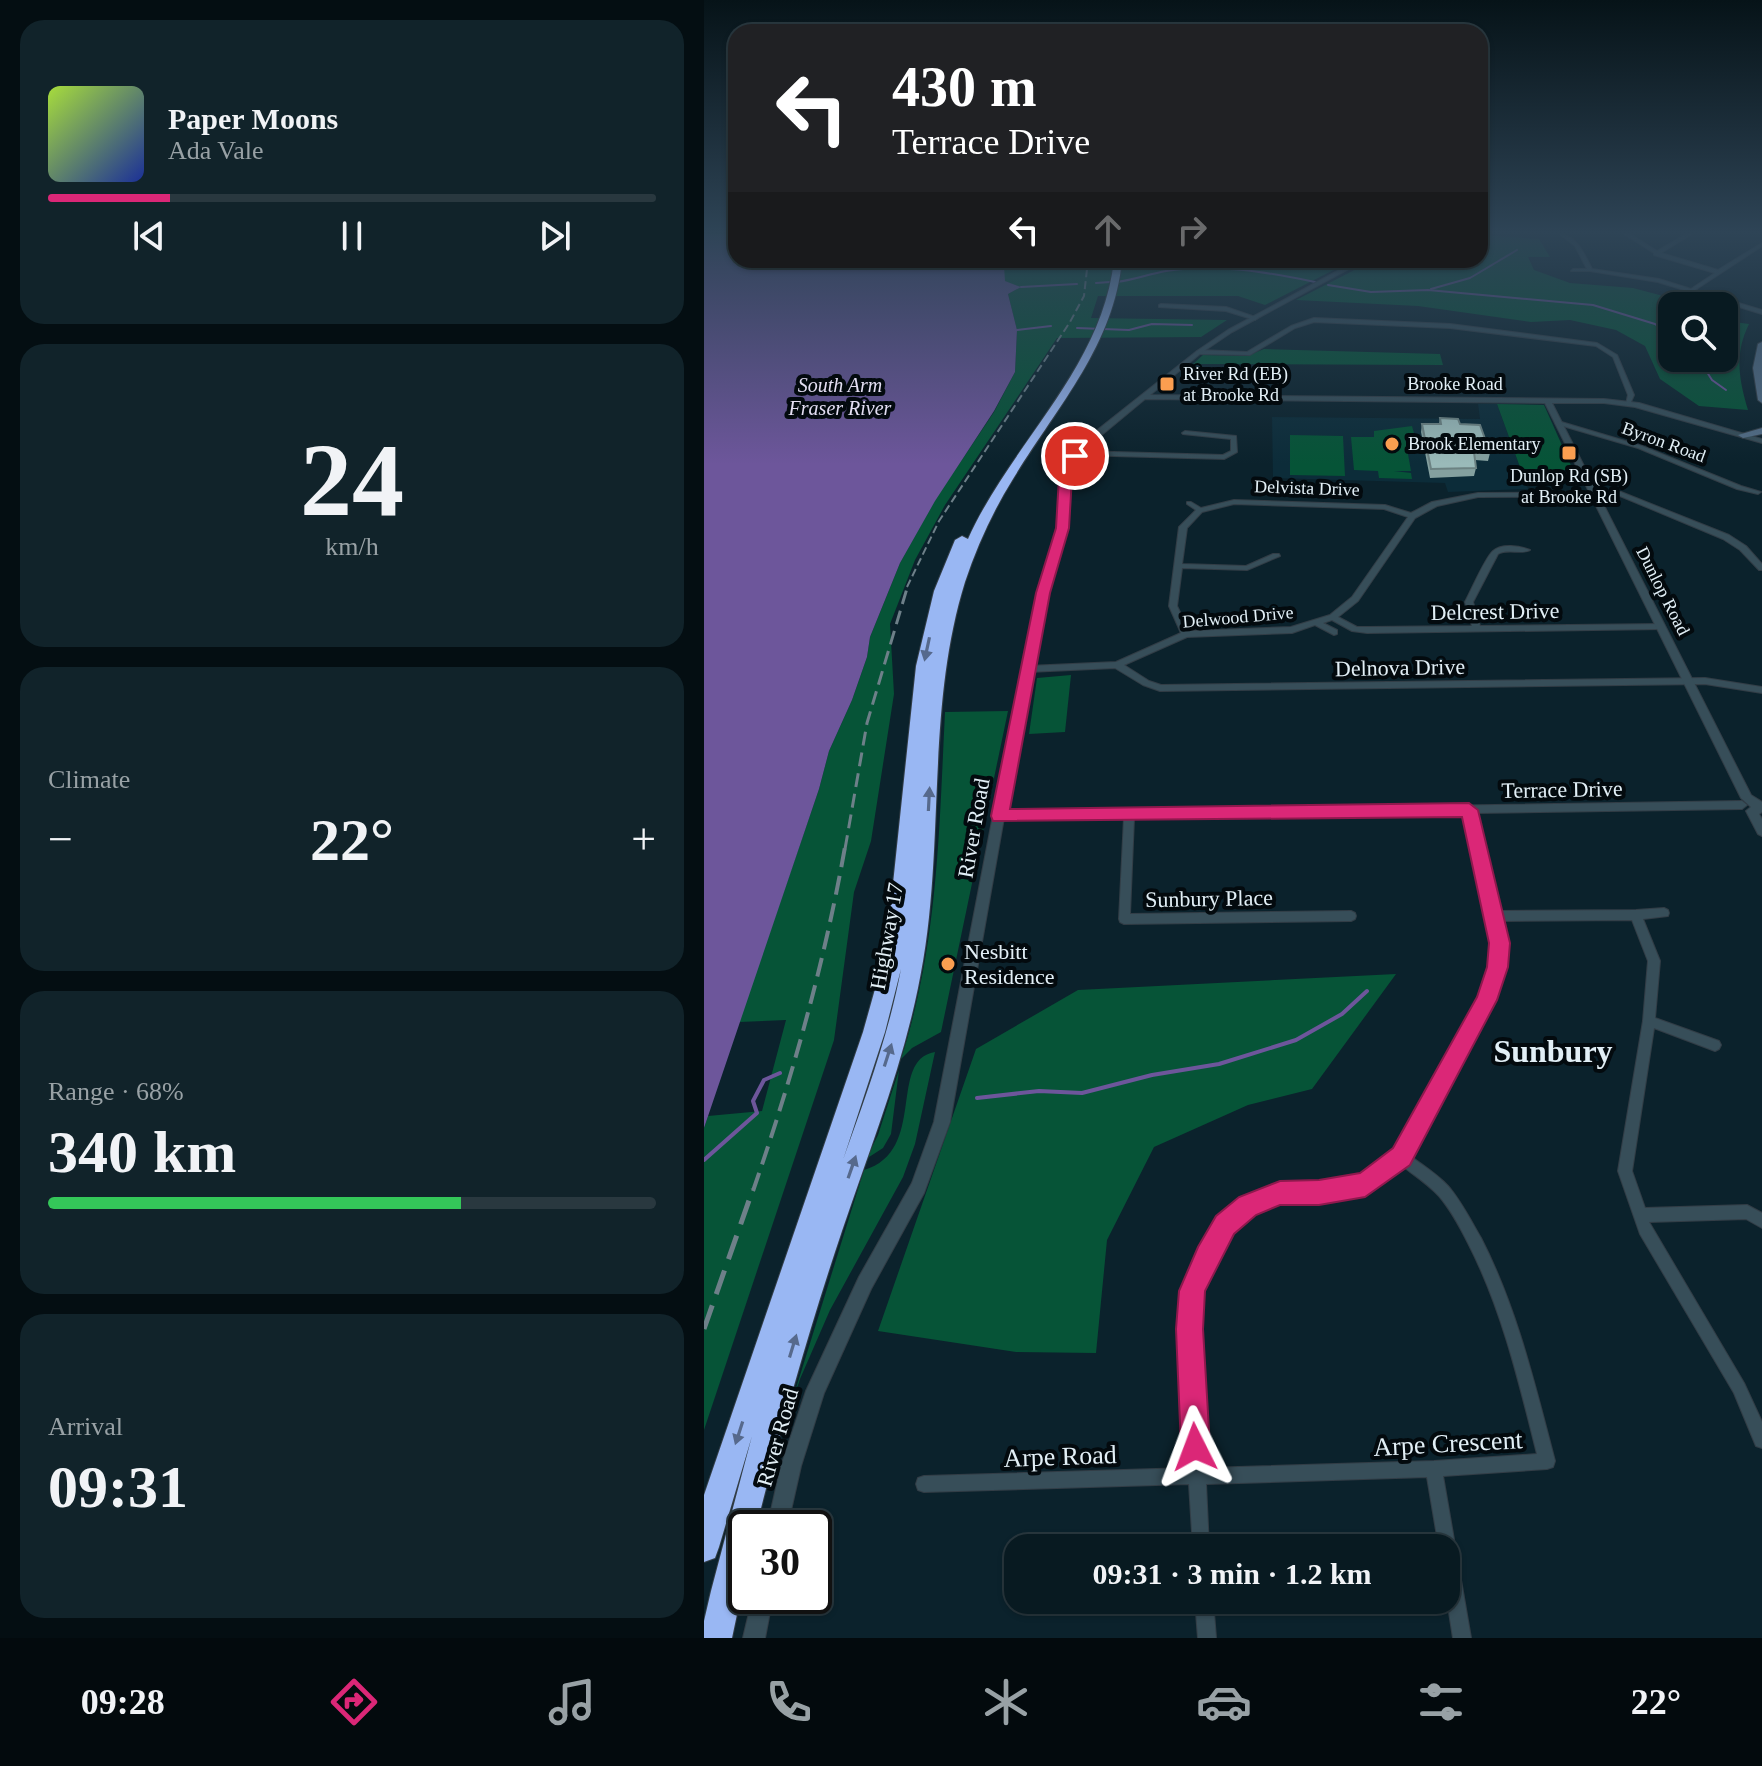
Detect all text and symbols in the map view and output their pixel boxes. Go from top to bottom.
icon: left [760,56,864,160]
text: 430 m [892,56,1037,118]
text: Paper Moons [168,102,338,135]
text: Terrace Drive [892,122,1090,162]
text: Ada Vale [168,136,264,165]
icon: left [1002,208,1046,252]
icon: ahead [1086,208,1130,252]
icon: right [1170,208,1214,252]
icon: previous [127,214,171,258]
icon: pause [330,214,374,258]
icon: next [533,214,577,258]
map controls [1658,292,1738,372]
button: search [1658,292,1738,372]
place label: River Rd (EB) at Brooke Rd [1183,364,1288,405]
water label: South Arm Fraser River [788,374,892,419]
street label: Brooke Road [1407,374,1503,394]
marker: River Rd (EB) at Brooke Rd [1158,375,1176,393]
street label: Byron Road [1619,418,1709,466]
text: 24 [300,422,404,537]
pin [1041,422,1109,490]
icon: arrive [1053,434,1097,478]
place label: Brook Elementary [1408,434,1540,454]
marker: Brook Elementary [1383,435,1401,453]
marker: Dunlop Rd (SB) at Brooke Rd [1560,444,1578,462]
place label: Dunlop Rd (SB) at Brooke Rd [1510,466,1628,507]
street label: Delvista Drive [1254,476,1360,500]
text: km/h [325,532,379,561]
street label: Dunlop Road [1632,543,1694,639]
street label: Delcrest Drive [1430,598,1560,625]
street label: Delwood Drive [1182,602,1294,632]
one-way arrow [921,637,933,662]
street label: Delnova Drive [1335,654,1465,681]
text: Climate [48,765,130,794]
street label: River Road [952,776,995,880]
street label: Terrace Drive [1501,776,1623,803]
one-way arrow [923,786,936,811]
text: 22° [310,807,394,873]
text: − [48,815,73,864]
text: + [631,815,656,864]
street label: Highway 17 [865,881,908,992]
street label: Sunbury Place [1145,885,1273,912]
place label: Nesbitt Residence [964,939,1054,989]
marker: Nesbitt Residence [939,955,957,973]
district label: Sunbury [1493,1033,1613,1069]
one-way arrow [883,1043,895,1067]
text: Range · 68% [48,1077,184,1106]
text: 340 km [48,1119,236,1185]
one-way arrow [846,1154,858,1178]
one-way arrow [787,1334,800,1358]
street label: River Road [752,1385,803,1489]
position arrow [1153,1405,1237,1489]
text: Arrival [48,1412,123,1441]
one-way arrow [732,1421,744,1445]
street label: Arpe Crescent [1373,1425,1524,1462]
street label: Arpe Road [1003,1440,1117,1473]
text: 09:31 [48,1454,188,1520]
speed limit sign: 30 [728,1510,832,1614]
text: 09:31 · 3 min · 1.2 km [1092,1557,1372,1590]
icon: directions [326,1674,382,1730]
icon: music [544,1674,600,1730]
icon: phone [761,1674,817,1730]
icon: climate [978,1674,1034,1730]
icon: car [1196,1674,1252,1730]
icon: filters [1413,1674,1469,1730]
text: 09:28 [81,1682,165,1722]
text: 22° [1631,1682,1681,1722]

